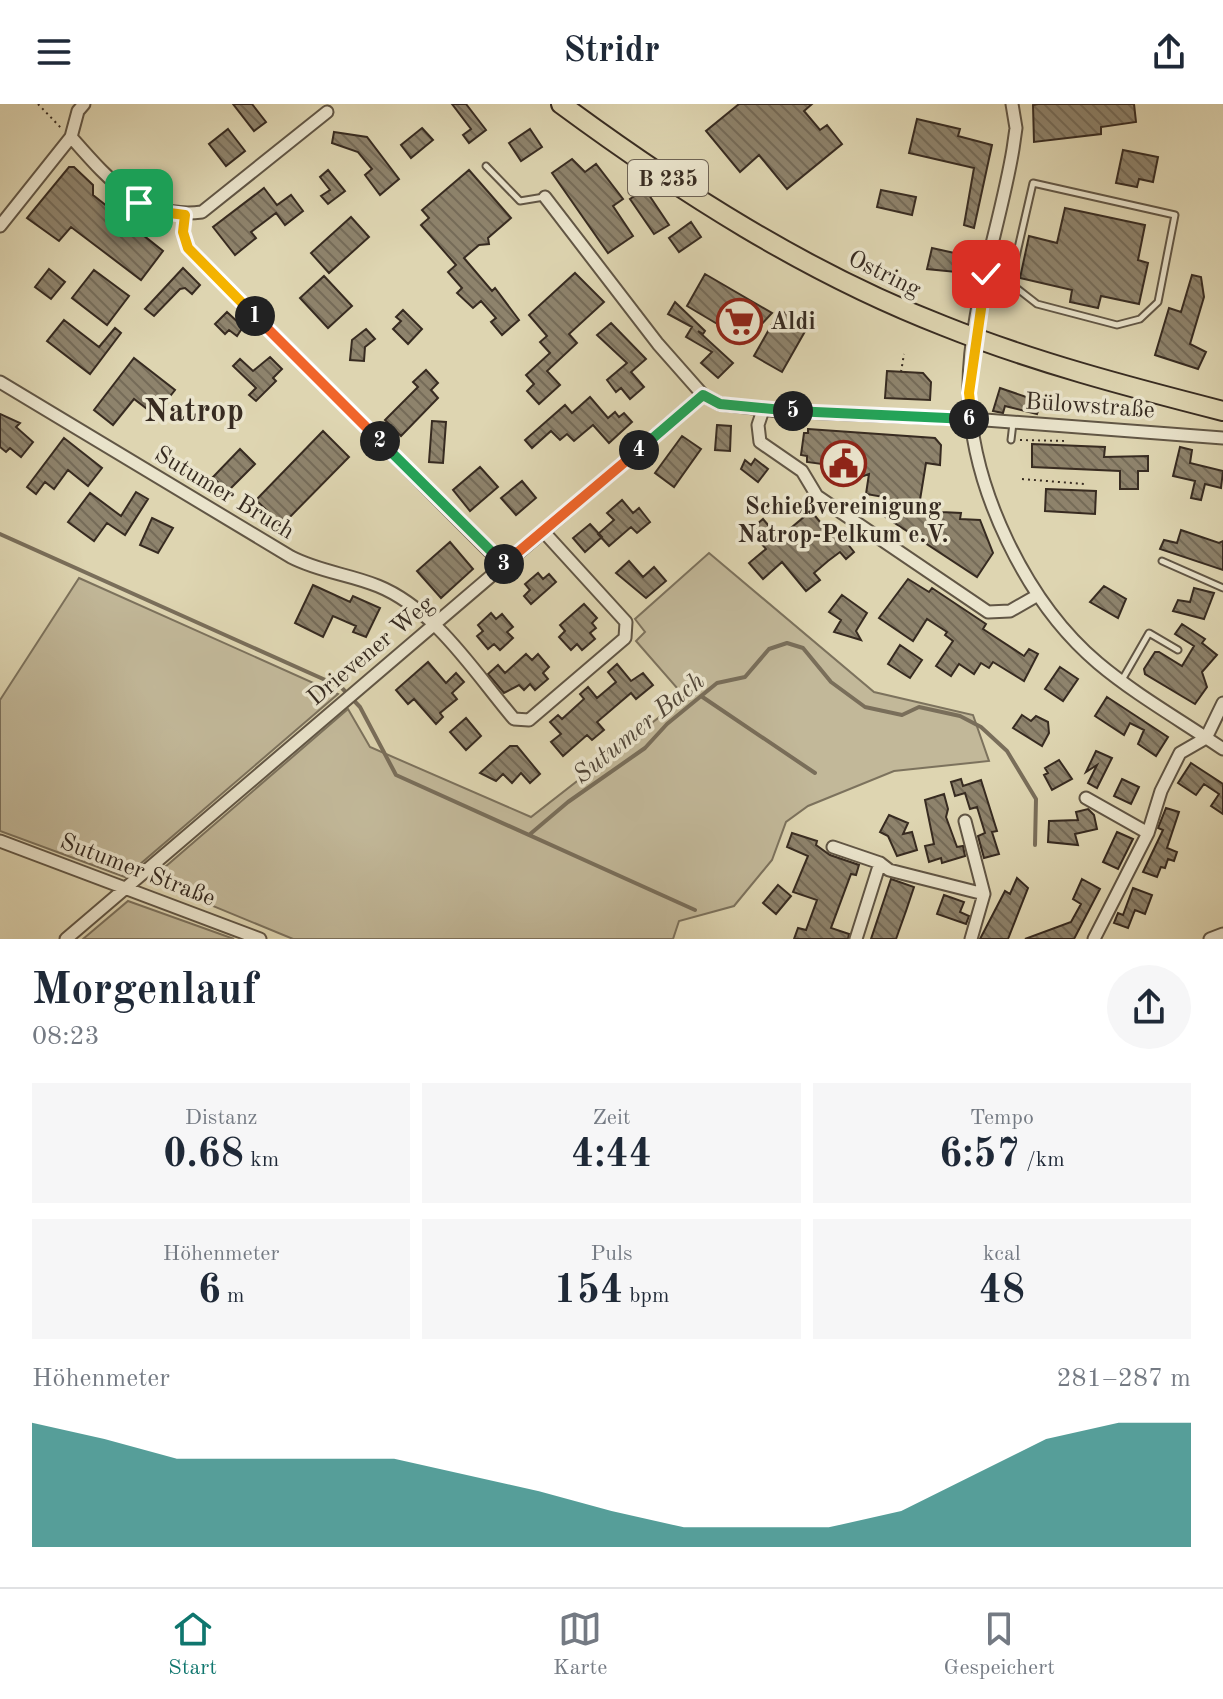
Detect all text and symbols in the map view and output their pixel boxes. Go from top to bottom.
icon: menu [32,30,76,74]
icon: share [1147,30,1191,74]
text: Stridr [563,34,660,70]
road number: B 235 [628,160,708,196]
pin [105,169,173,237]
icon: arrive [117,181,161,225]
pin [952,240,1020,308]
street label: Ostring [844,247,924,303]
icon: check [964,252,1008,296]
pin: 1 [235,296,275,336]
supermarket icon: Aldi [715,297,763,345]
text: 1 [249,305,261,327]
place label: Aldi [770,311,816,335]
street label: Bülowstraße [1024,390,1156,424]
pin: 5 [773,391,813,431]
district label: Natrop [144,397,244,429]
pin: 6 [949,399,989,439]
text: 5 [787,400,799,422]
text: 6 [963,408,975,430]
pin: 2 [360,421,400,461]
text: 2 [374,430,386,452]
pin: 4 [619,430,659,470]
text: 4 [633,439,645,461]
public building icon: Schießvereinigung Natrop-Pelkum e.V. [819,440,867,488]
street label: Sutumer Bruch [150,443,298,545]
place label: Schießvereinigung Natrop-Pelkum e.V. [738,496,948,548]
pin: 3 [484,544,524,584]
text: 3 [498,553,510,575]
street label: Drievener Weg [304,592,439,711]
water label: Sutumer Bach [569,668,710,789]
street label: Sutumer Straße [56,830,218,911]
button: share [1107,965,1191,1049]
text: Morgenlauf [32,969,258,1013]
text: 08:23 [32,1024,100,1050]
text: Distanz [185,1107,258,1129]
text: Zeit [592,1107,631,1129]
text: Tempo [970,1107,1034,1129]
text: 0.68 [163,1136,244,1176]
text: 4:44 [571,1136,652,1176]
text: 6:57 [939,1136,1020,1176]
text: km [244,1149,279,1171]
text: /km [1020,1149,1065,1171]
text: Höhenmeter [163,1243,279,1265]
text: Puls [590,1243,633,1265]
text: kcal [983,1243,1021,1265]
text: 6 [198,1272,221,1312]
text: 154 [554,1272,623,1312]
text: 48 [979,1272,1025,1312]
text: m [221,1285,245,1307]
text: bpm [623,1285,669,1307]
text: Höhenmeter [32,1366,170,1392]
text: 281–287 m [1056,1366,1191,1392]
tab: Start [168,1607,217,1682]
tab: Karte [553,1607,607,1682]
tab: Gespeichert [944,1607,1055,1682]

